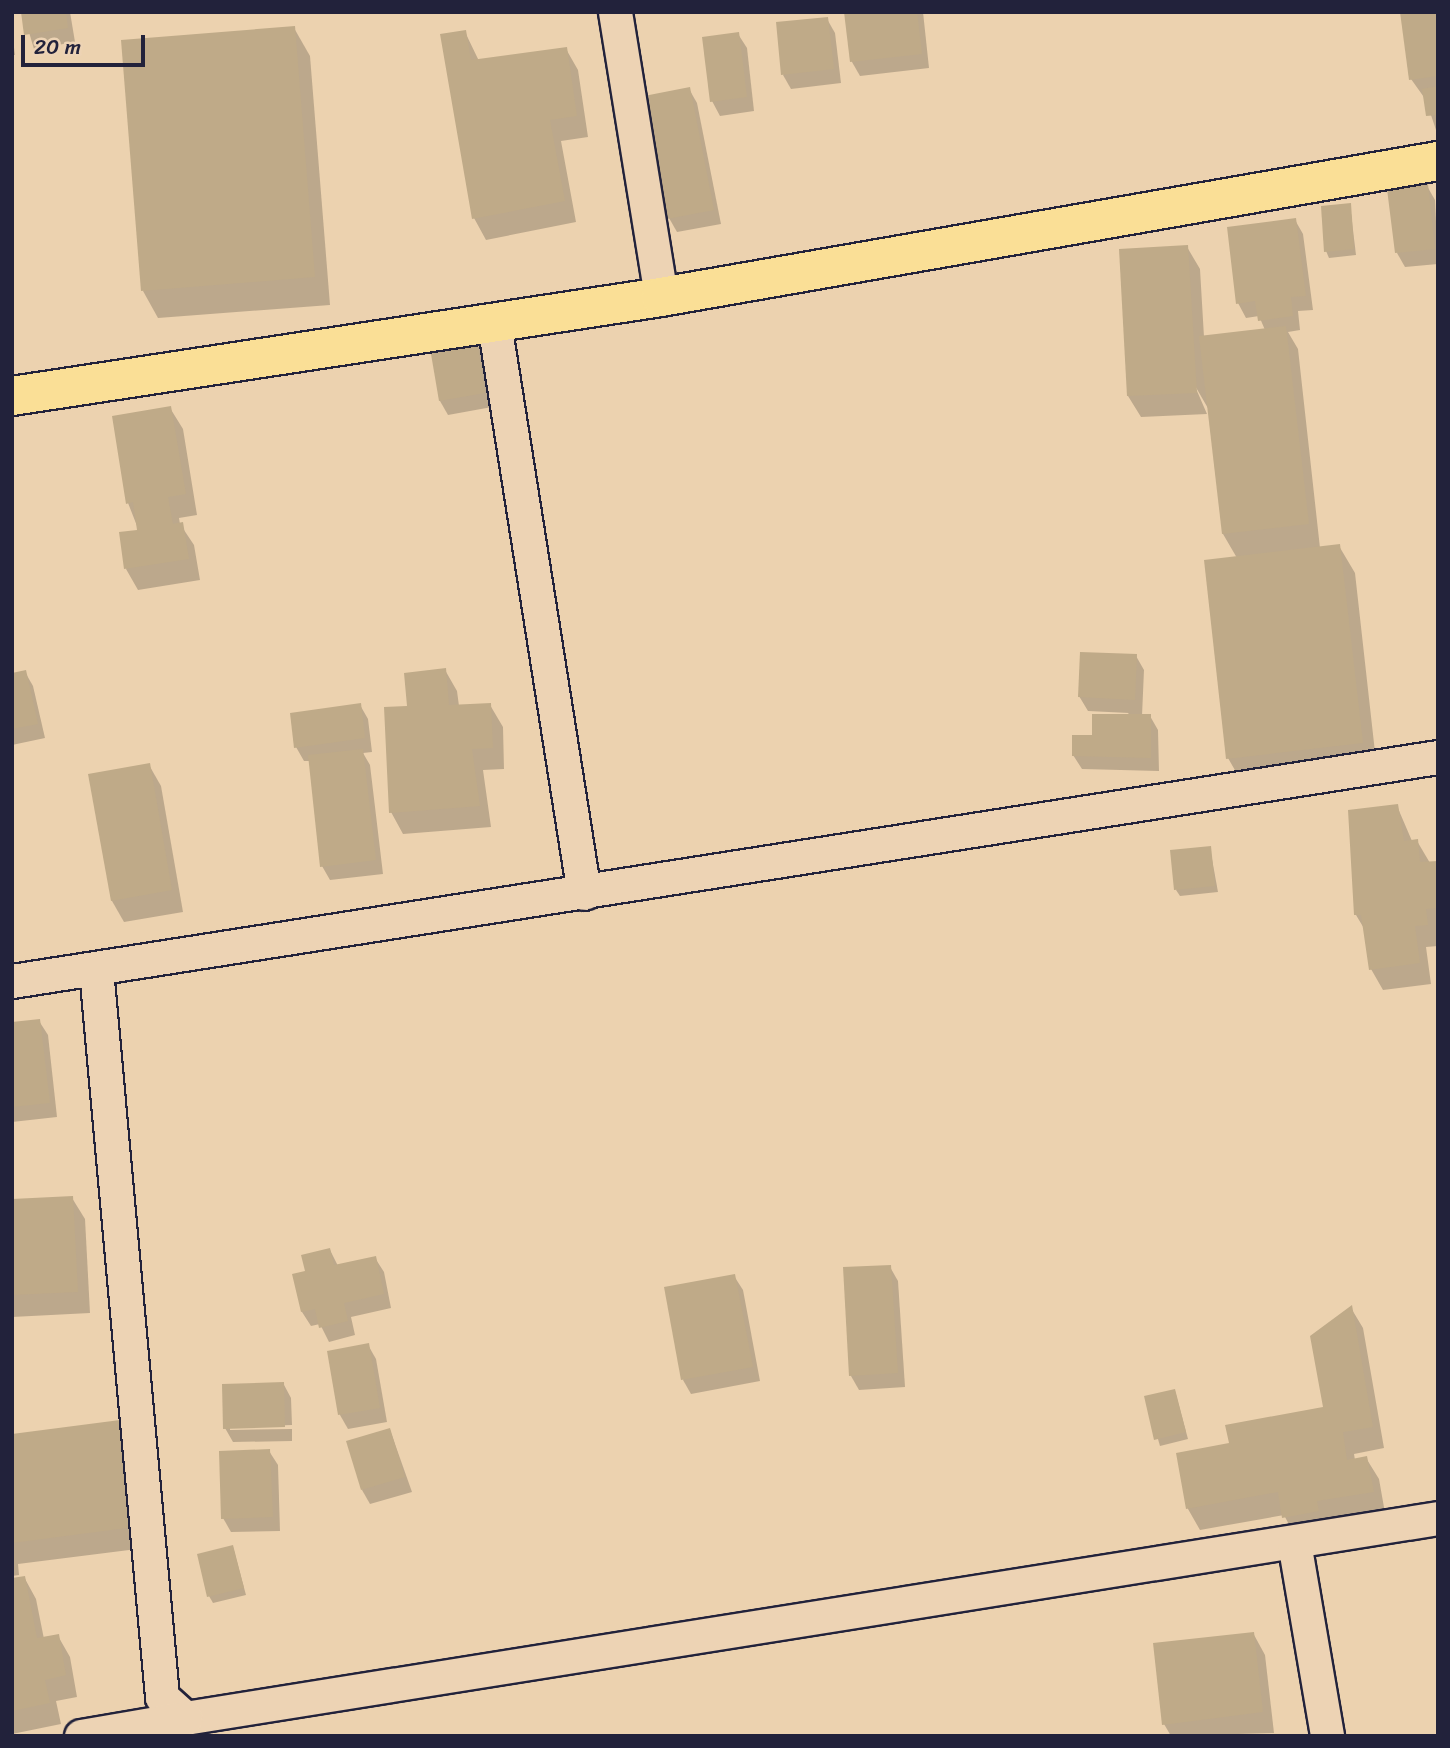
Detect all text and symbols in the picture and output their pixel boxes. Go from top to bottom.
scale bar [24,21,149,65]
text: 20 m [34,28,81,66]

